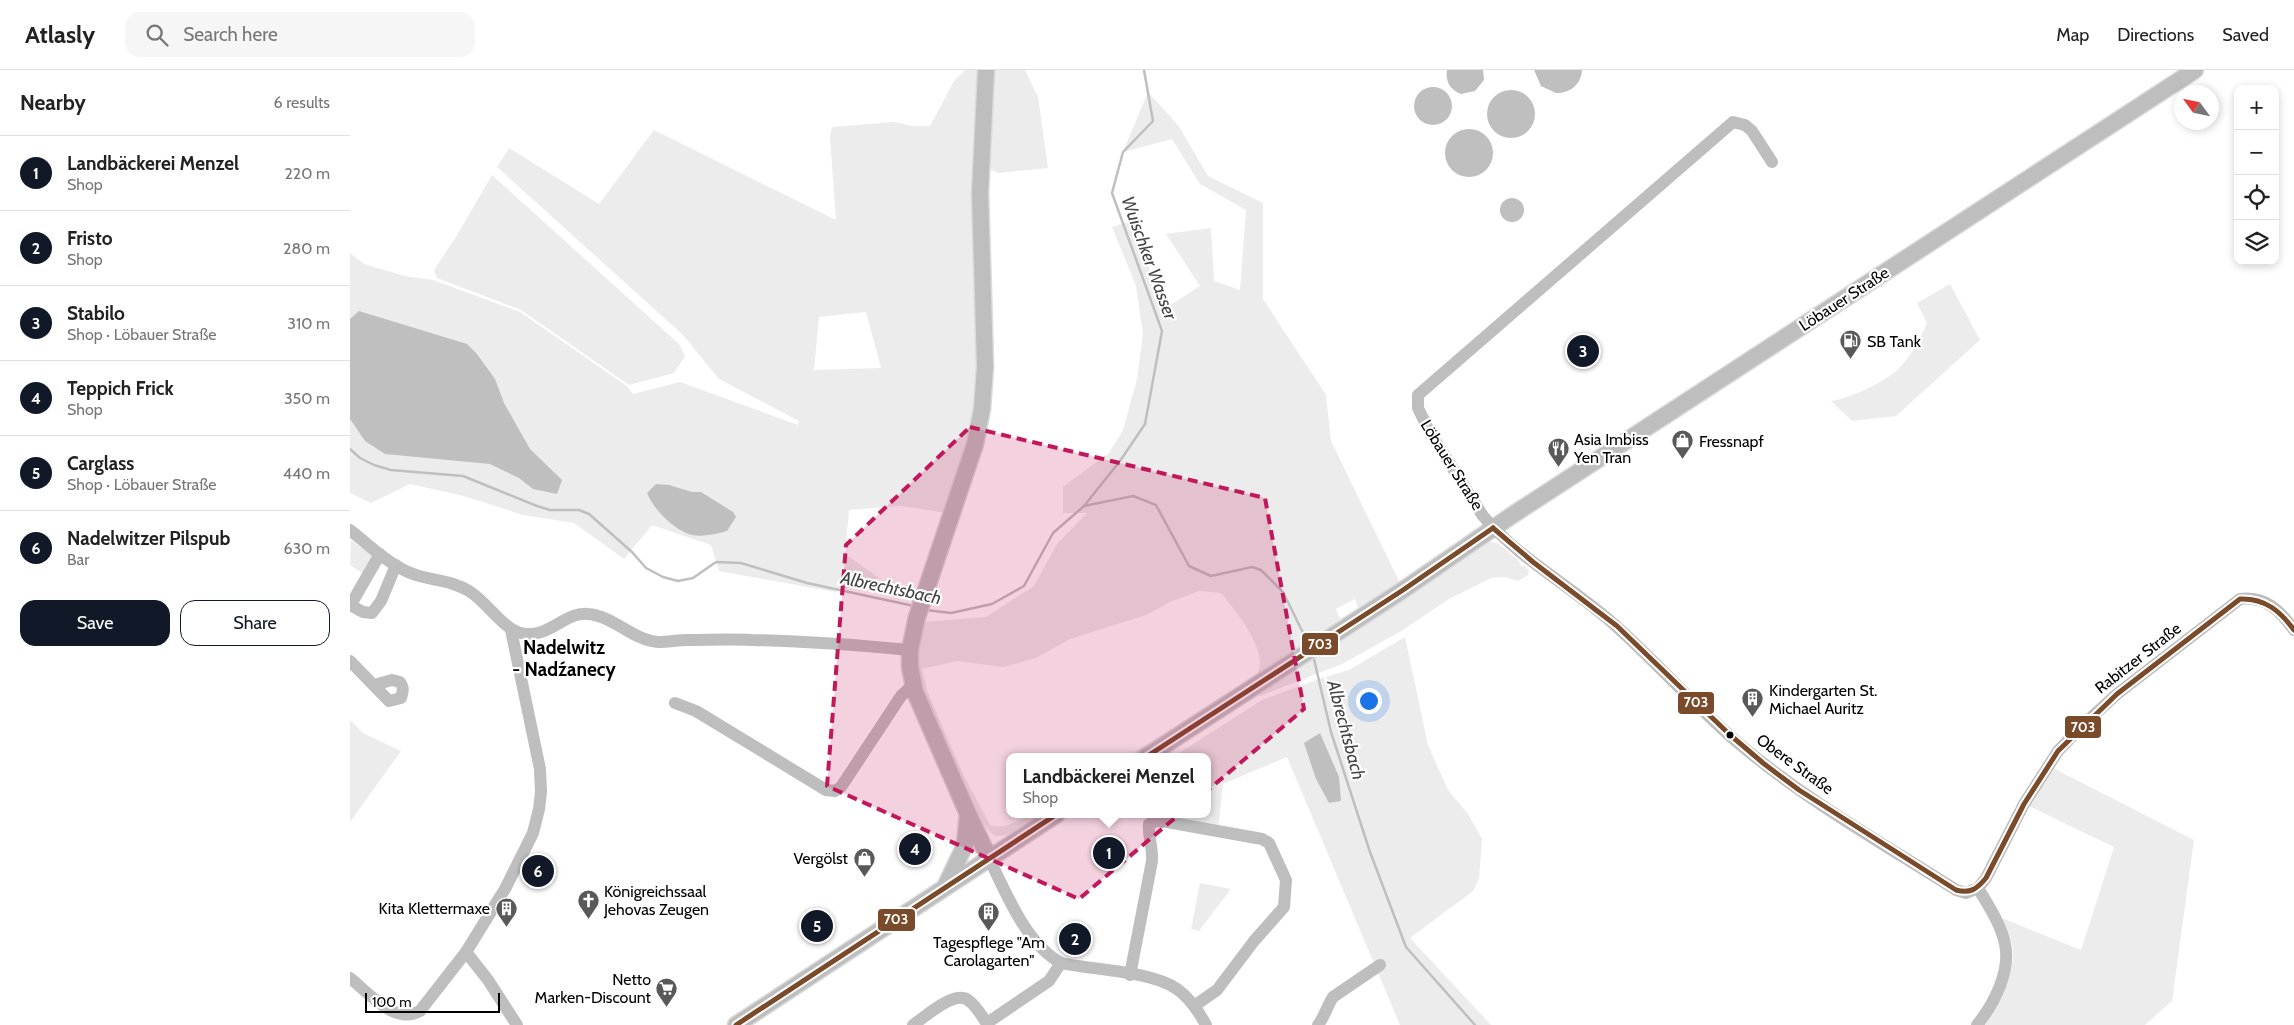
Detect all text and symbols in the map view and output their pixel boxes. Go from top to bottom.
search box [125,12,475,57]
text: Atlasly [25,20,95,49]
icon: search [143,21,171,49]
text: Search here [183,23,278,46]
text: Map [2056,24,2089,46]
text: Directions [2117,24,2194,46]
text: Saved [2222,24,2269,46]
north arrow [2174,85,2219,130]
map controls [2234,85,2279,265]
button: + [2234,85,2279,130]
text: Nearby [20,90,86,115]
text: 6 results [274,93,330,112]
button: − [2234,130,2279,175]
text: Landbäckerei Menzel [67,152,239,175]
text: 1 [33,164,39,183]
text: 220 m [284,164,330,183]
text: Shop [67,175,103,194]
button: locate [2234,175,2279,220]
water label: Wuischker Wasser [1116,193,1182,324]
button: layers [2234,220,2279,265]
text: Fristo [67,227,113,250]
text: 2 [32,239,40,258]
text: 280 m [283,239,330,258]
text: Shop [67,250,103,269]
street label: Löbauer Straße [1796,263,1892,335]
text: Stabilo [67,302,125,325]
text: 3 [32,314,40,333]
text: 310 m [287,314,330,333]
text: Shop · Löbauer Straße [67,325,217,344]
fuel station icon: SB Tank [1839,329,1863,360]
pin: 3 [1567,332,1599,370]
place label: SB Tank [1867,332,1922,351]
text: Teppich Frick [67,377,174,400]
text: 4 [31,389,41,408]
text: 350 m [284,389,330,408]
text: Shop [67,400,103,419]
street label: Löbauer Straße [1417,416,1487,514]
shop icon: Fressnapf [1671,429,1695,460]
place label: Asia Imbiss Yen Tran [1573,430,1649,467]
place label: Fressnapf [1699,432,1764,451]
restaurant icon: Asia Imbiss Yen Tran [1546,436,1570,467]
text: Carglass [67,452,134,475]
text: 5 [32,464,40,483]
text: 440 m [283,464,330,483]
text: Shop · Löbauer Straße [67,475,217,494]
text: Nadelwitzer Pilspub [67,527,230,550]
text: 6 [32,539,41,558]
text: 630 m [283,539,330,558]
text: Bar [67,550,89,569]
water label: Albrechtsbach [838,566,943,609]
button: Save [20,600,170,646]
button: Share [180,600,330,646]
street label: Rabitzer Straße [2091,619,2185,697]
line badge: 703 [1301,632,1339,656]
text: 703 [1308,635,1332,653]
district label: Nadelwitz - Nadźanecy [512,636,616,681]
water label: Albrechtsbach [1322,677,1370,782]
place label: Kindergarten St. Michael Auritz [1769,681,1877,718]
building icon: Kindergarten St. Michael Auritz [1741,687,1765,718]
your location [1356,688,1382,714]
line badge: 703 [1677,691,1715,715]
text: 703 [1684,693,1708,711]
line badge: 703 [2064,715,2102,739]
text: 703 [2071,718,2095,736]
unlabelled marker [1725,730,1735,740]
street label: Obere Straße [1753,730,1837,798]
popup [1006,753,1211,818]
text: Landbäckerei Menzel [1022,765,1195,788]
text: Shop [1022,788,1058,807]
pin: 4 [899,830,931,868]
pin: 1 [1093,834,1125,872]
shop icon: Vergölst [852,846,876,877]
place label: Vergölst [793,849,849,868]
pin: 6 [522,852,554,890]
place label: Königreichssaal Jehovas Zeugen [603,882,709,919]
church icon: Königreichssaal Jehovas Zeugen [576,888,600,919]
building icon: Kita Klettermaxe [494,896,518,927]
place label: Kita Klettermaxe [378,899,490,918]
building icon: Tagespflege "Am Carolagarten" [977,901,1001,932]
pin: 5 [801,907,833,945]
line badge: 703 [877,908,916,932]
text: 703 [884,910,908,928]
pin: 2 [1059,920,1091,958]
place label: Tagespflege "Am Carolagarten" [933,933,1045,970]
place label: Netto Marken-Discount [535,970,652,1007]
supermarket icon: Netto Marken-Discount [655,976,679,1007]
scale bar [365,990,500,1013]
text: 100 m [372,993,412,1011]

